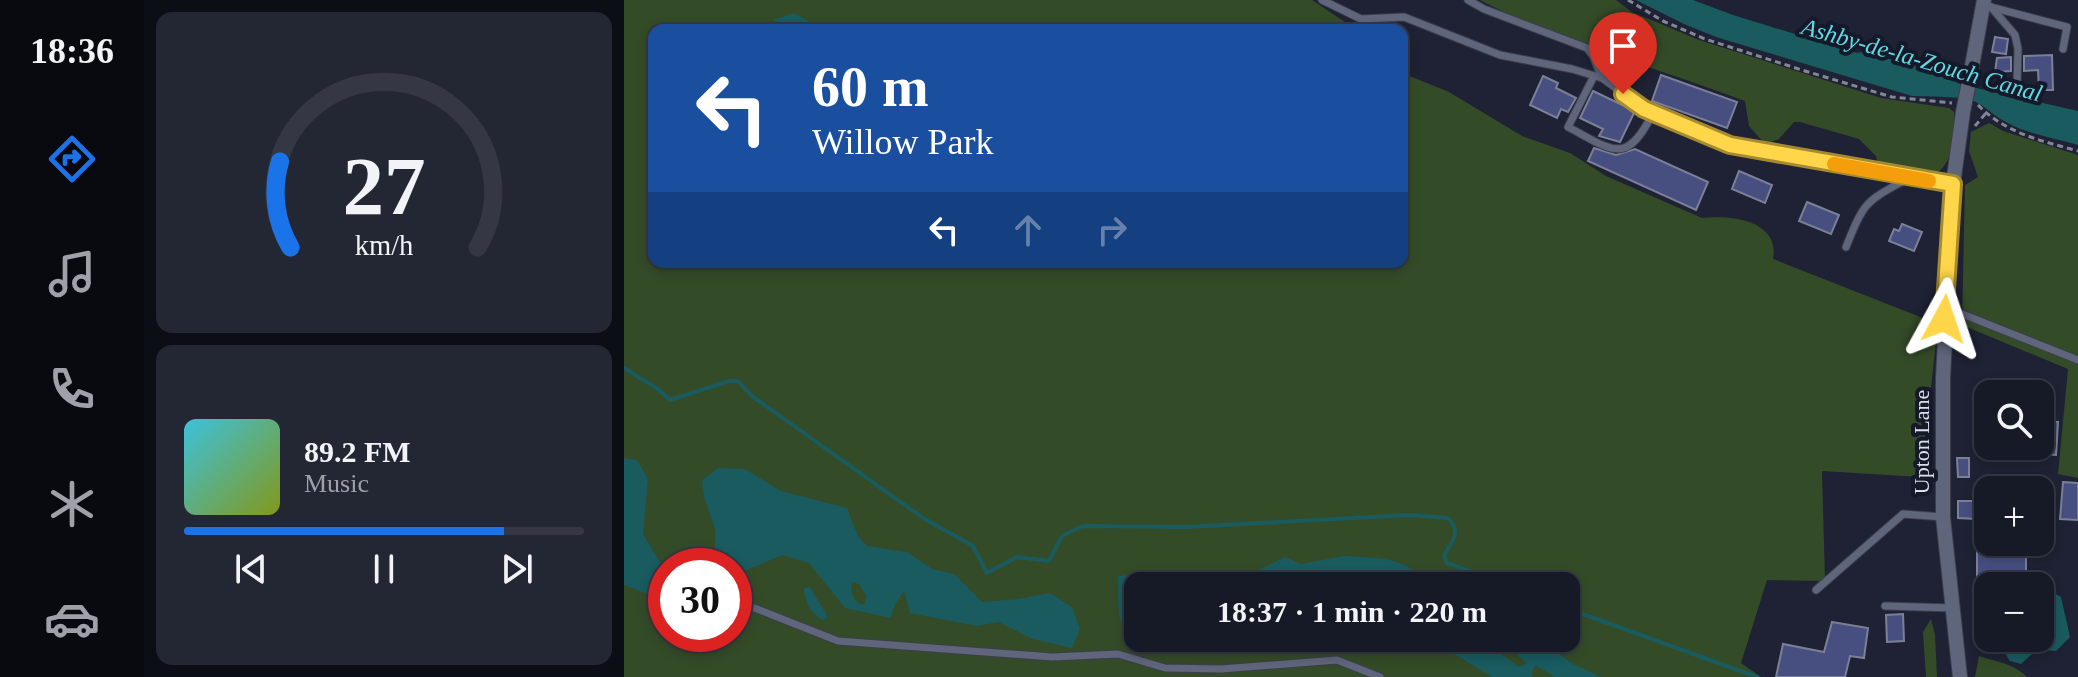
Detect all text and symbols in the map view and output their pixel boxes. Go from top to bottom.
pin [1589,12,1657,94]
water label: Ashby-de-la-Zouch Canal [1797,13,2045,107]
icon: arrive [1601,24,1645,68]
text: 18:36 [30,31,114,71]
icon: left [680,56,784,160]
text: 60 m [812,56,929,118]
text: Willow Park [812,122,994,162]
icon: directions [44,131,100,187]
text: 27 [342,140,426,232]
icon: left [922,208,966,252]
icon: ahead [1006,208,1050,252]
icon: right [1090,208,1134,252]
text: km/h [355,230,413,261]
icon: music [44,246,100,302]
position arrow [1902,277,1986,361]
icon: phone [44,361,100,417]
map controls [1974,380,2054,652]
button: search [1974,380,2054,460]
street label: Upton Lane [1909,390,1934,494]
text: 89.2 FM [304,435,411,468]
text: Music [304,469,369,498]
icon: climate [44,476,100,532]
button: + [1974,476,2054,556]
icon: previous [229,547,273,591]
icon: pause [362,547,406,591]
icon: next [495,547,539,591]
speed limit sign: 30 [648,548,752,652]
button: − [1974,572,2054,652]
icon: car [44,591,100,647]
text: 18:37 · 1 min · 220 m [1217,595,1487,628]

